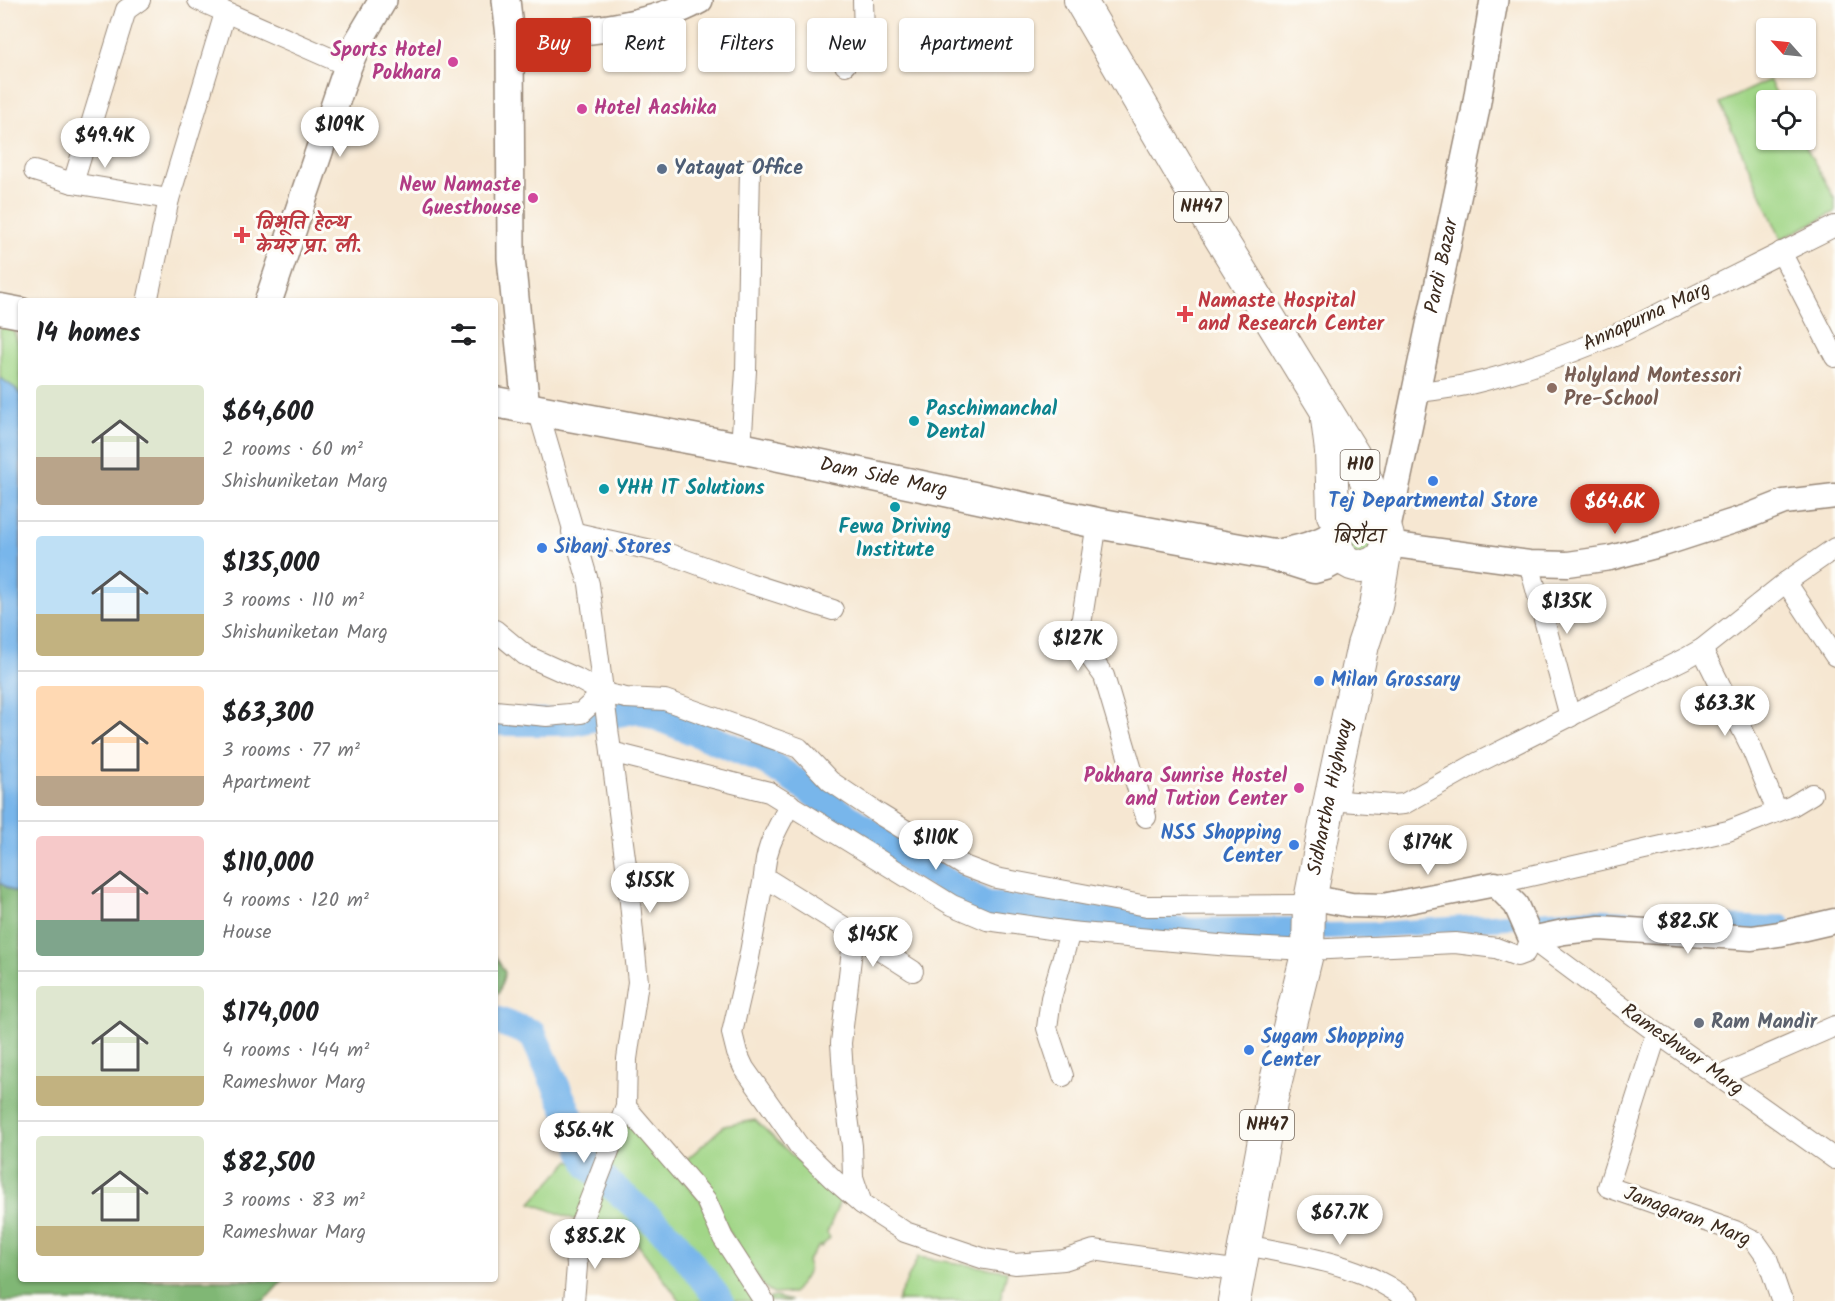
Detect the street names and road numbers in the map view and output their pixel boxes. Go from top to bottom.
road number: NH47 [1174,192,1228,222]
street label: Pardi Bazar [1417,214,1468,317]
street label: Annapurna Marg [1578,273,1716,361]
street label: Dam Side Marg [817,449,950,507]
road number: H10 [1340,450,1380,480]
street label: Sidhartha Highway [1299,715,1363,878]
street label: Rameshwar Marg [1614,996,1750,1104]
road number: NH47 [1240,1110,1294,1140]
street label: Janagaran Marg [1619,1178,1755,1256]

